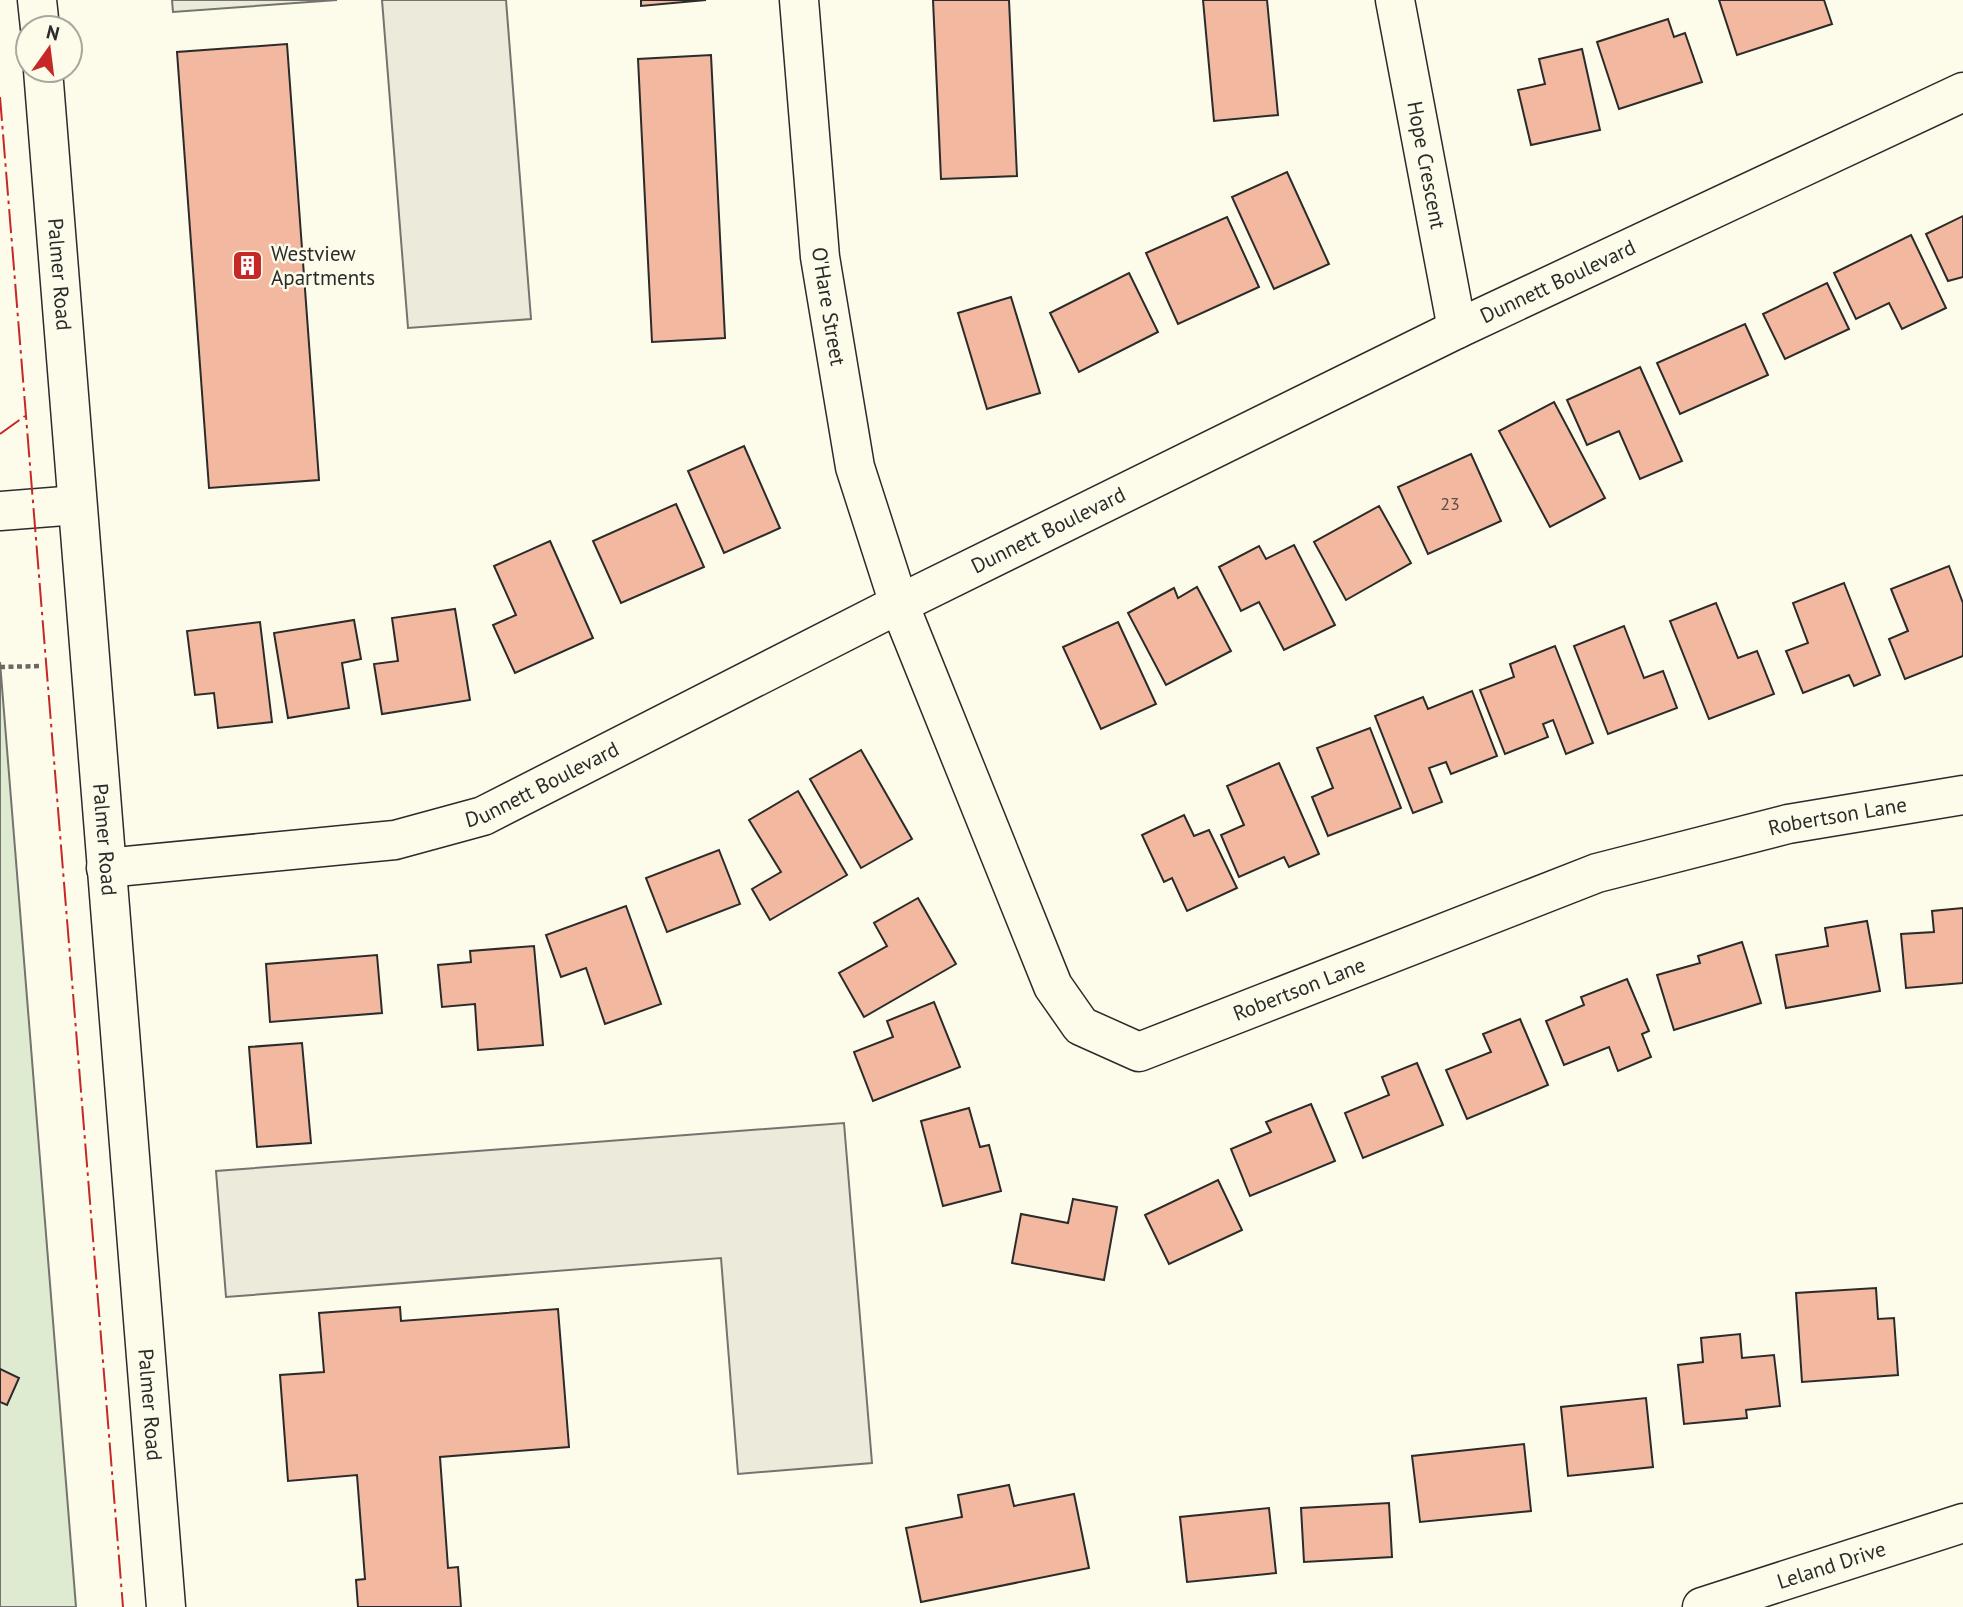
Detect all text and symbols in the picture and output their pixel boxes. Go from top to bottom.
north arrow [14,14,84,84]
text: N [44,19,62,46]
street label: Hope Crescent [1401,99,1452,231]
street label: Palmer Road [42,217,78,331]
street label: Dunnett Boulevard [1476,233,1640,329]
place label: Westview Apartments [271,240,375,291]
street label: O'Hare Street [806,246,852,368]
building icon: Westview Apartments [231,249,265,283]
street label: Dunnett Boulevard [966,481,1130,579]
house number: 23 [1440,492,1460,515]
street label: Dunnett Boulevard [462,735,623,833]
street label: Palmer Road [87,782,123,897]
street label: Robertson Lane [1765,791,1909,842]
street label: Robertson Lane [1229,951,1369,1027]
street label: Palmer Road [132,1348,168,1462]
street label: Leland Drive [1774,1535,1889,1595]

